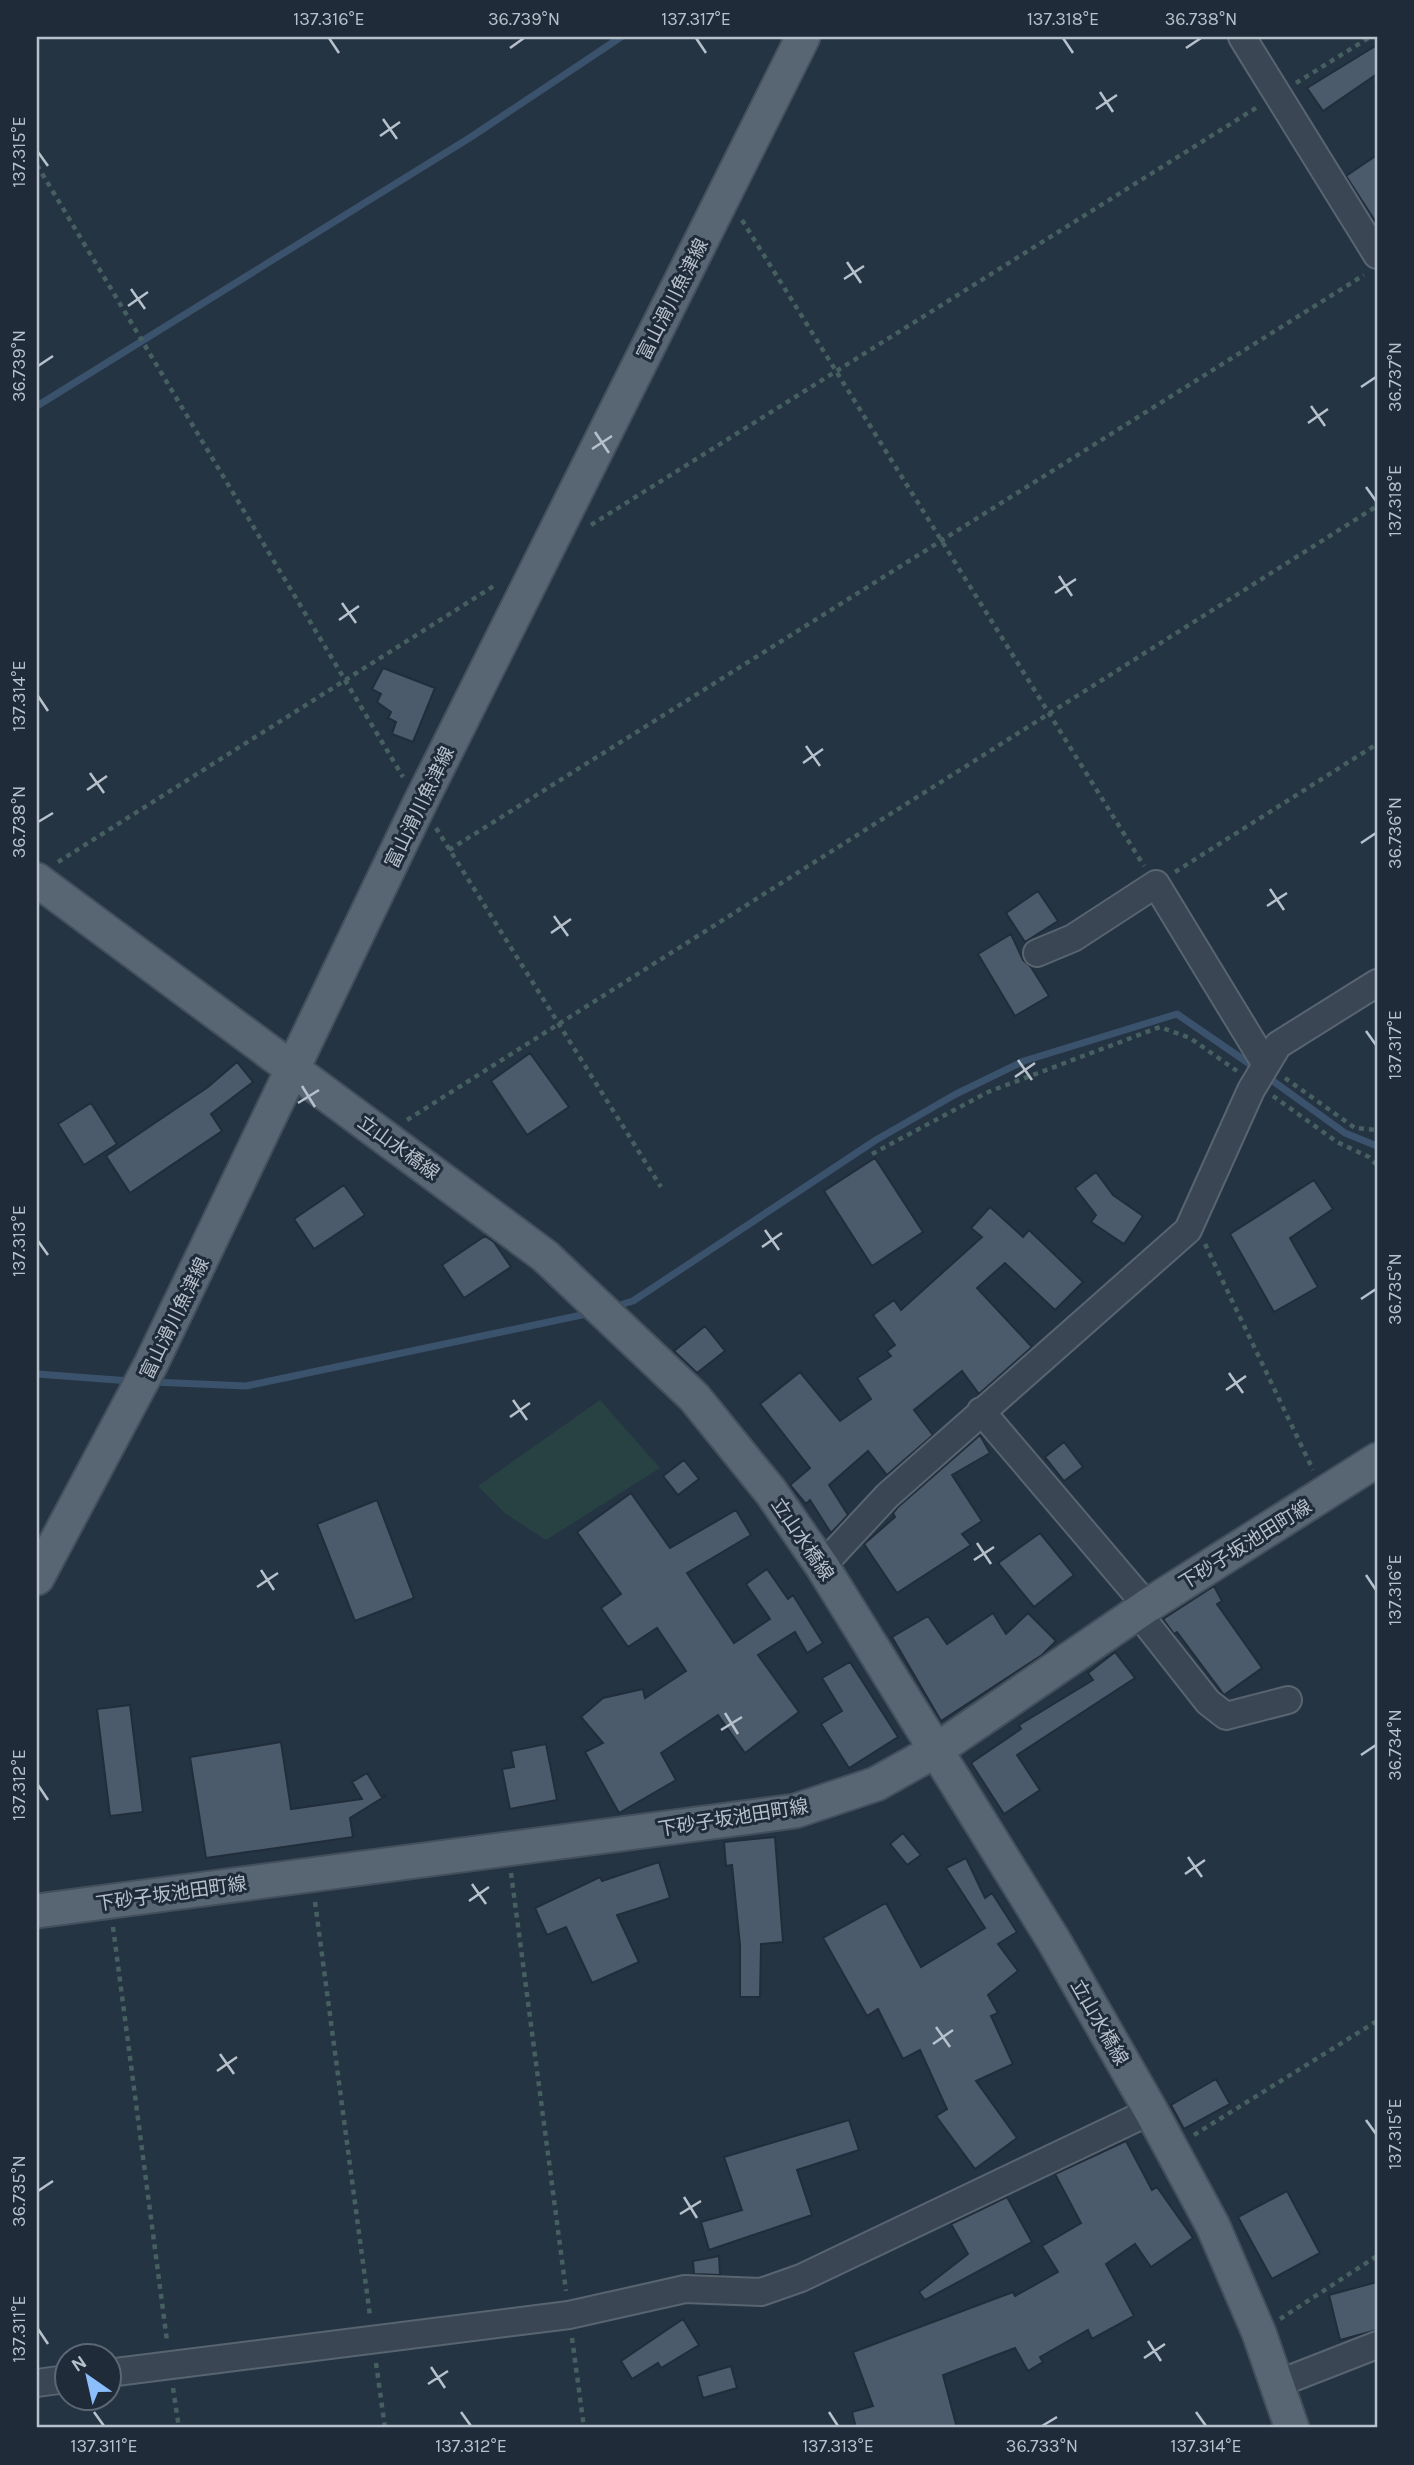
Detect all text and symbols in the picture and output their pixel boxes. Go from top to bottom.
text: 137.316°E [293,8,365,30]
text: 36.739°N [488,8,560,30]
text: 137.317°E [661,8,731,30]
text: 137.318°E [1027,8,1099,30]
text: 36.738°N [1165,8,1237,30]
text: 137.315°E [8,116,30,188]
street label: 富山滑川魚津線 [633,235,713,364]
text: 36.739°N [8,330,30,402]
text: 36.737°N [1384,342,1406,412]
text: 137.318°E [1384,465,1406,537]
text: 137.314°E [8,660,30,732]
street label: 富山滑川魚津線 [381,743,459,872]
text: 36.738°N [8,786,30,858]
text: 36.736°N [1384,797,1406,869]
text: 137.317°E [1384,1010,1406,1080]
street label: 立山水橋線 [354,1111,443,1185]
text: 137.313°E [8,1205,30,1277]
text: 36.735°N [1384,1253,1406,1325]
street label: 富山滑川魚津線 [136,1254,214,1383]
street label: 立山水橋線 [766,1494,838,1585]
street label: 下砂子坂池田町線 [1175,1495,1316,1594]
text: 137.316°E [1384,1554,1406,1626]
text: 36.734°N [1384,1709,1406,1781]
text: 137.312°E [8,1749,30,1821]
street label: 下砂子坂池田町線 [656,1795,810,1841]
street label: 下砂子坂池田町線 [94,1873,248,1915]
street label: 立山水橋線 [1066,1976,1132,2069]
text: 137.315°E [1384,2098,1406,2170]
text: 36.735°N [8,2155,30,2227]
text: 137.311°E [8,2295,30,2363]
north arrow [52,2342,122,2412]
text: N [67,2351,91,2377]
text: 137.311°E [70,2435,138,2457]
text: 137.312°E [435,2435,507,2457]
text: 137.313°E [802,2435,874,2457]
text: 36.733°N [1006,2435,1078,2457]
text: 137.314°E [1170,2435,1242,2457]

